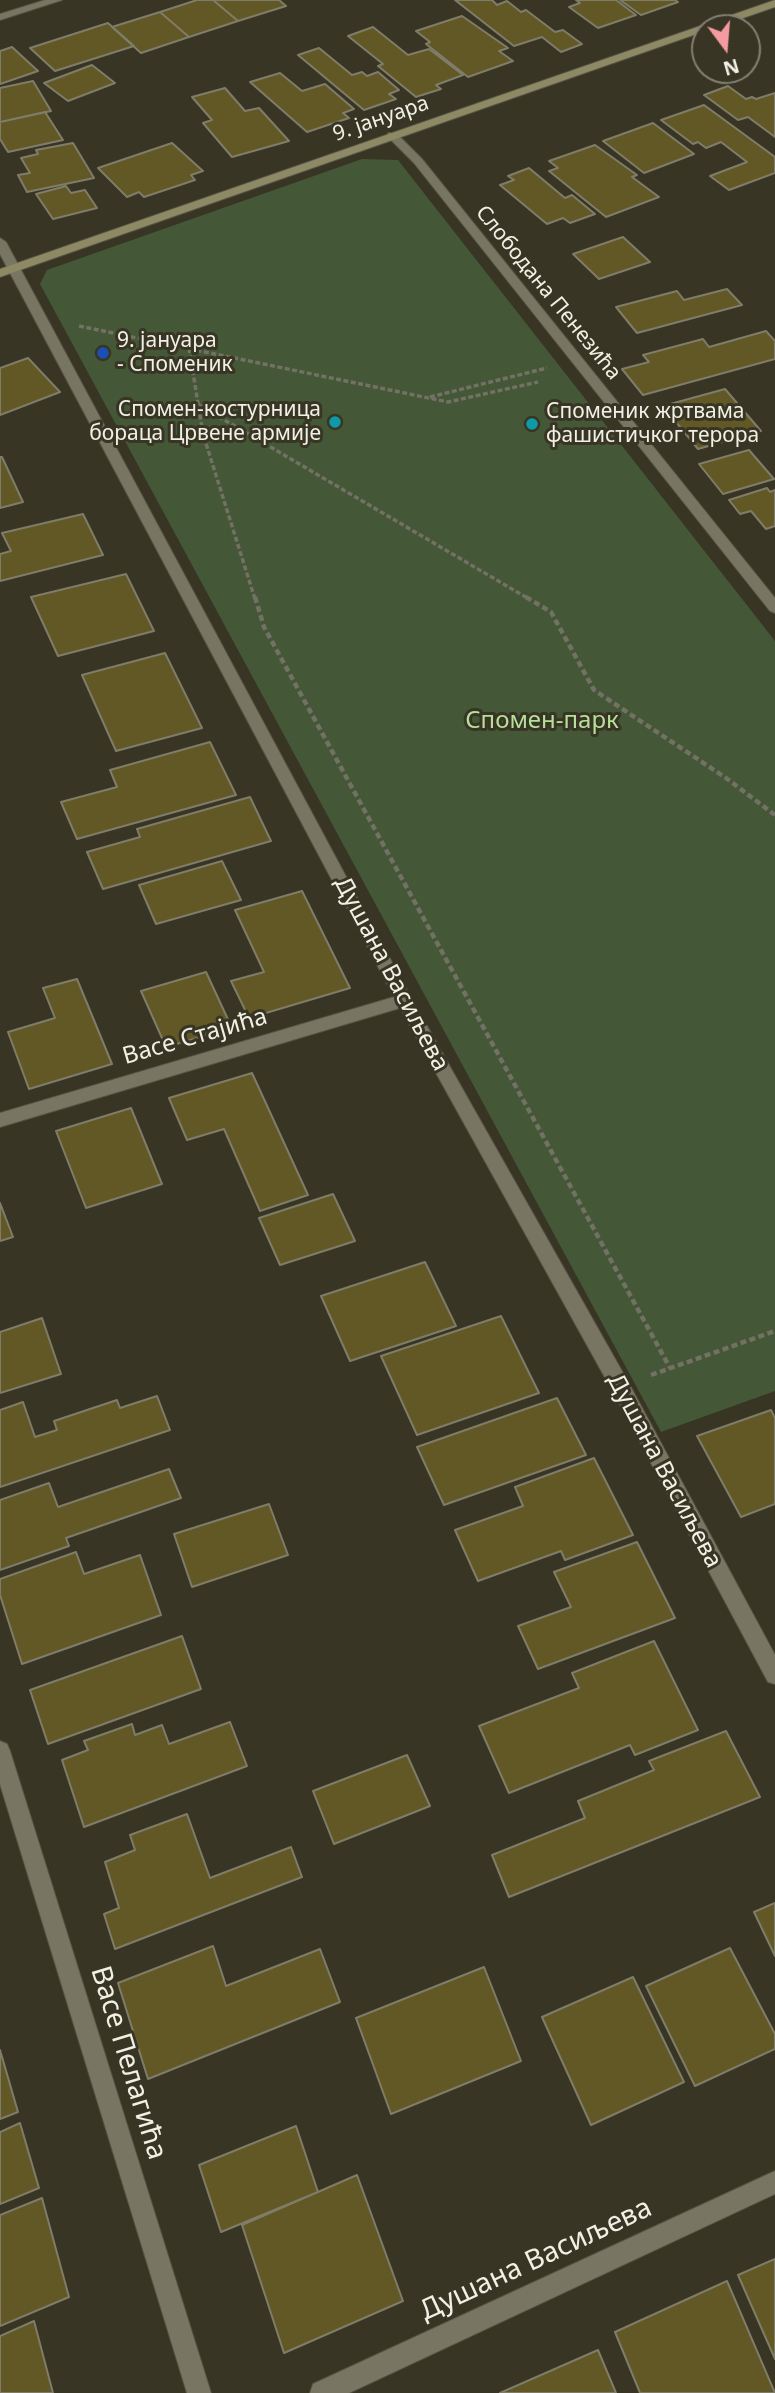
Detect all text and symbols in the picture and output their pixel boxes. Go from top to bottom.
north arrow [691,14,761,84]
text: N [720,53,742,82]
street label: 9. јануара [330,91,432,147]
street label: Слободана Пенезића [470,201,626,385]
place label: 9. јануара - Споменик [117,328,233,378]
marker: 9. јануара - Споменик [95,345,111,361]
place label: Спомен-костурница бораца Црвене армије [89,397,321,447]
place label: Споменик жртвама фашистичког терора [546,399,759,449]
marker: Спомен-костурница бораца Црвене армије [327,414,343,430]
marker: Споменик жртвама фашистичког терора [524,416,540,432]
park label: Спомен-парк [465,707,619,735]
street label: Душана Васиљева [328,872,454,1076]
street label: Васе Стајића [119,1003,271,1071]
street label: Душана Васиљева [601,1369,727,1573]
street label: Васе Пелагића [83,1962,173,2164]
street label: Душана Васиљева [415,2192,657,2328]

